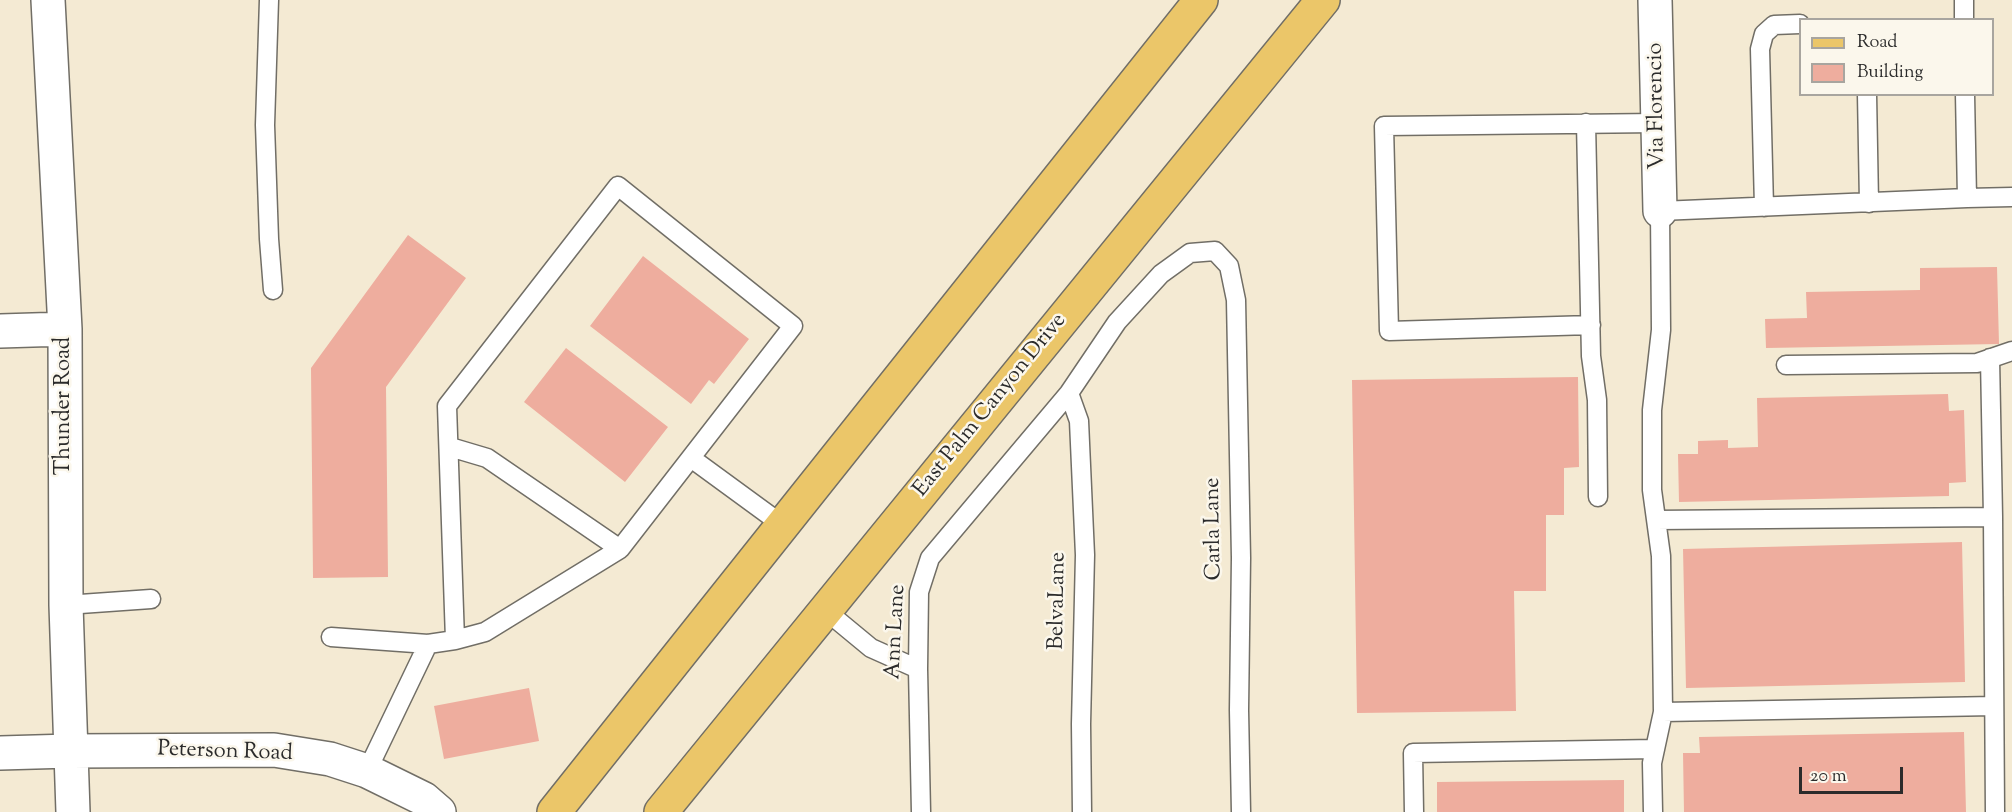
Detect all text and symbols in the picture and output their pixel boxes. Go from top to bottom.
legend [1799,18,1994,96]
text: Road [1857,30,1897,56]
street label: Via Florencio [1644,42,1672,170]
text: Building [1857,60,1923,86]
street label: East Palm Canyon Drive [909,309,1073,503]
street label: Thunder Road [52,337,78,475]
street label: Carla Lane [1201,477,1229,581]
street label: BelvaLane [1045,552,1073,650]
street label: Ann Lane [881,584,913,680]
street label: Peterson Road [157,737,293,769]
scale bar [1802,755,1906,793]
text: 20 m [1810,764,1847,790]

